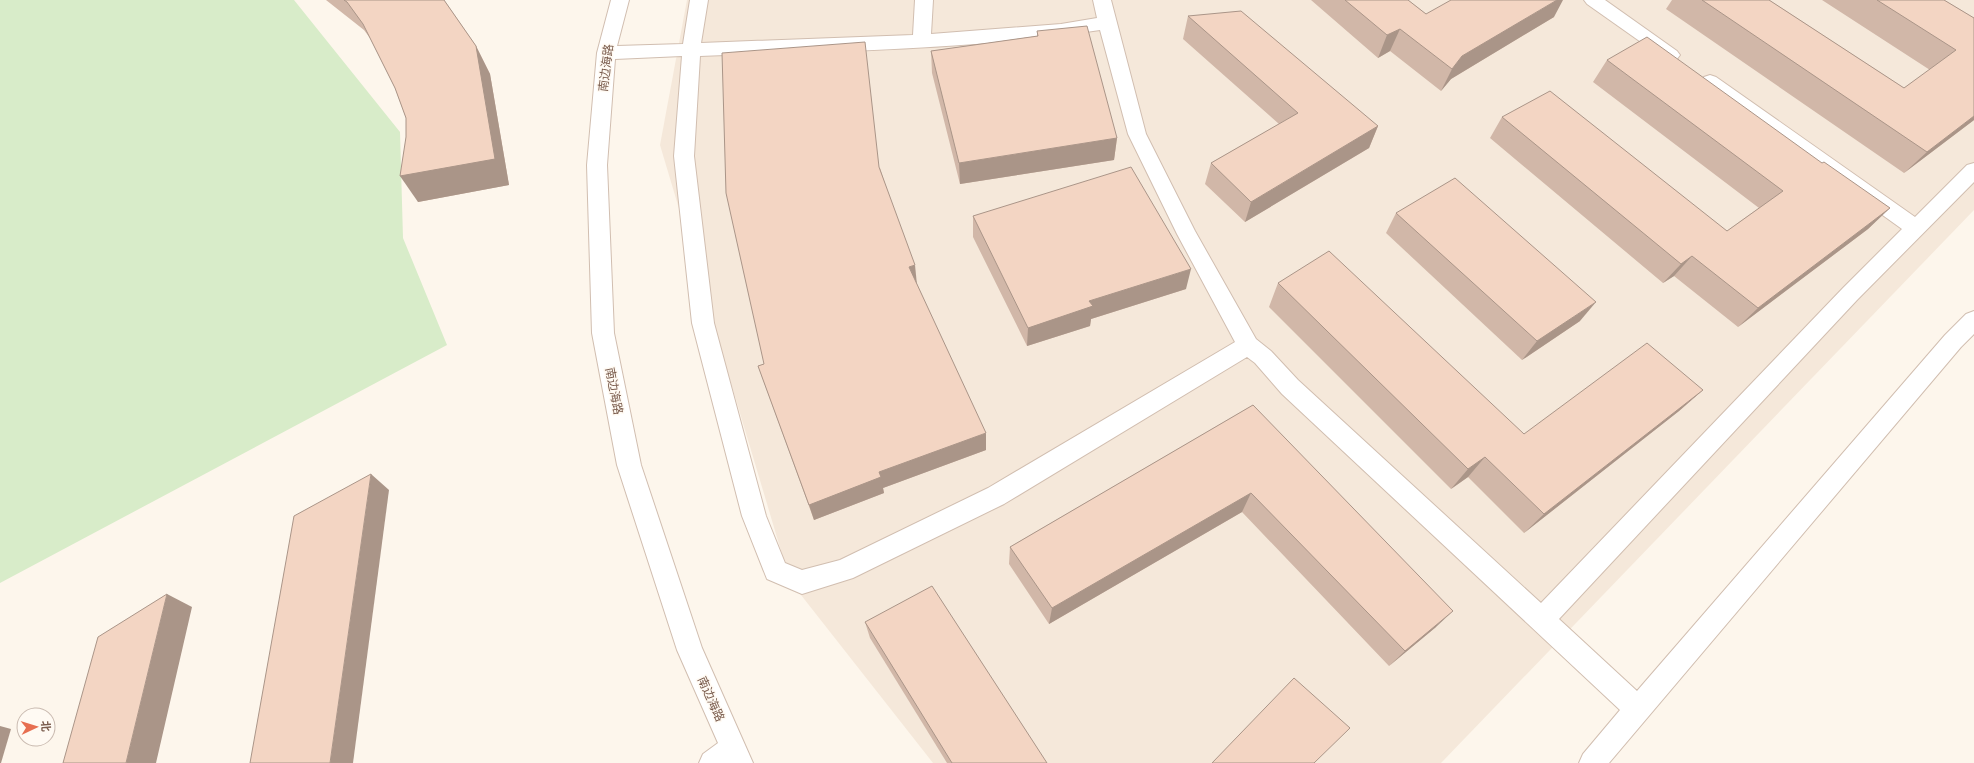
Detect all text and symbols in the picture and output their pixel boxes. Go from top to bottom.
street label: 南边海路 [594,43,617,93]
street label: 南边海路 [602,366,627,416]
street label: 南边海路 [694,673,729,724]
north arrow [16,707,56,747]
text: 北 [39,720,54,732]

